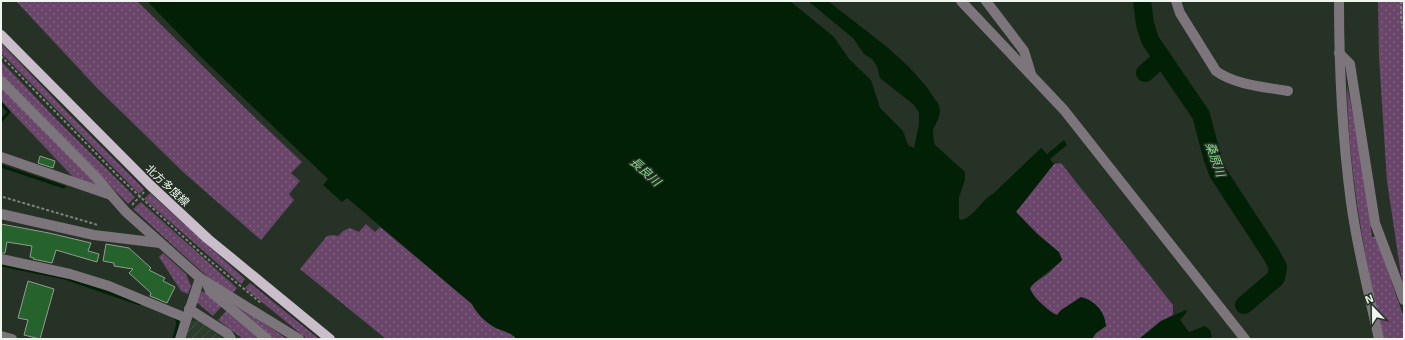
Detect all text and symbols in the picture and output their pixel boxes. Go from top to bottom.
water label: 桑原川 [1203,140,1229,180]
water label: 長良川 [628,154,666,190]
street label: 北方多度線 [143,161,193,209]
north arrow [1353,288,1393,328]
text: N [1363,291,1375,306]

